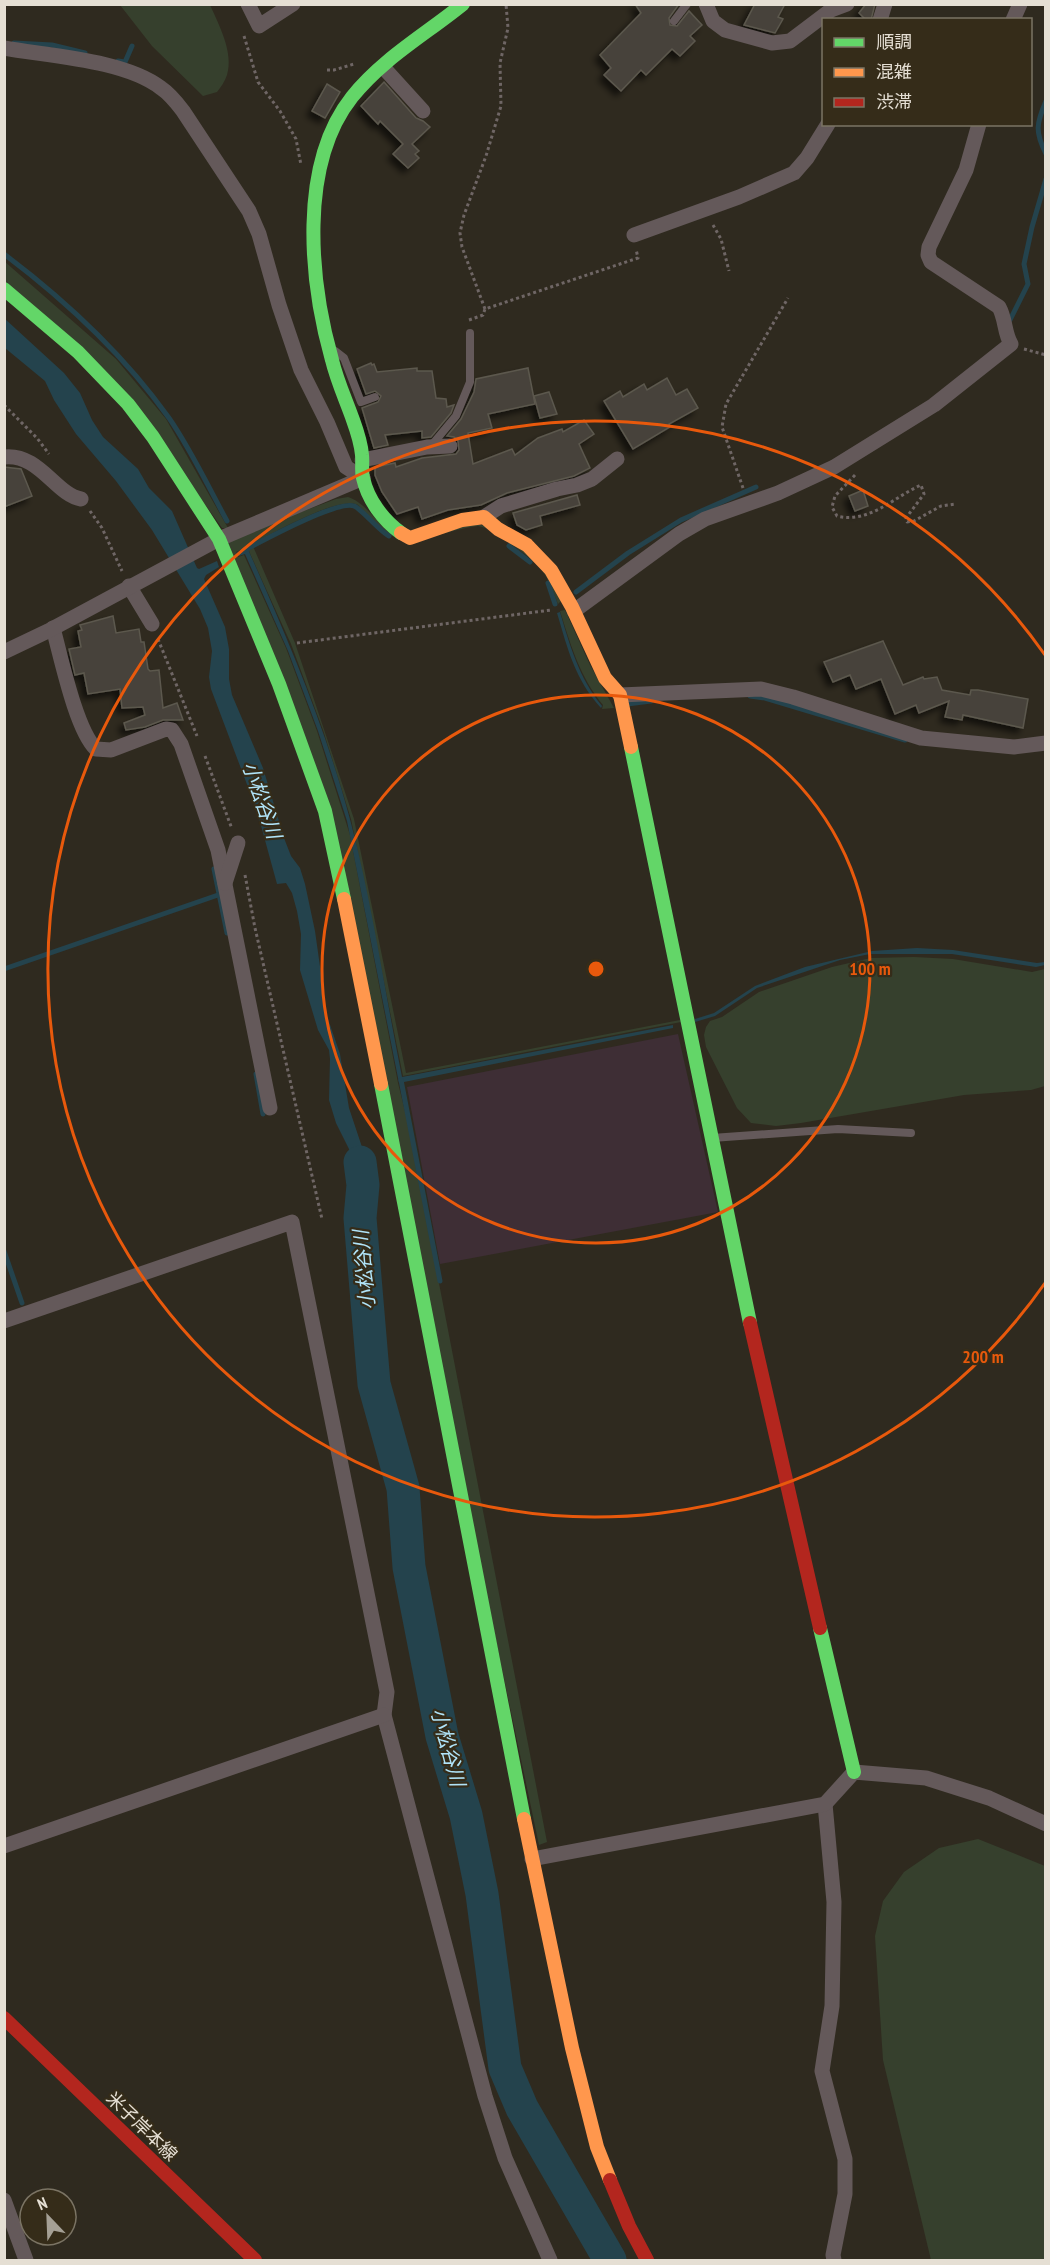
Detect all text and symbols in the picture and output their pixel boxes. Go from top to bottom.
legend [822,18,1032,126]
text: 順調 [876,30,912,53]
text: 混雑 [876,60,912,83]
text: 渋滞 [876,90,912,113]
water label: 小松谷川 [237,758,288,844]
text: 100 m [849,957,891,980]
centre of rings [586,959,606,979]
water label: 小松谷川 [347,1227,380,1311]
text: 200 m [962,1345,1004,1368]
water label: 小松谷川 [425,1705,471,1791]
street label: 米子岸本線 [102,2086,182,2166]
north arrow [18,2187,78,2247]
text: N [34,2192,50,2214]

